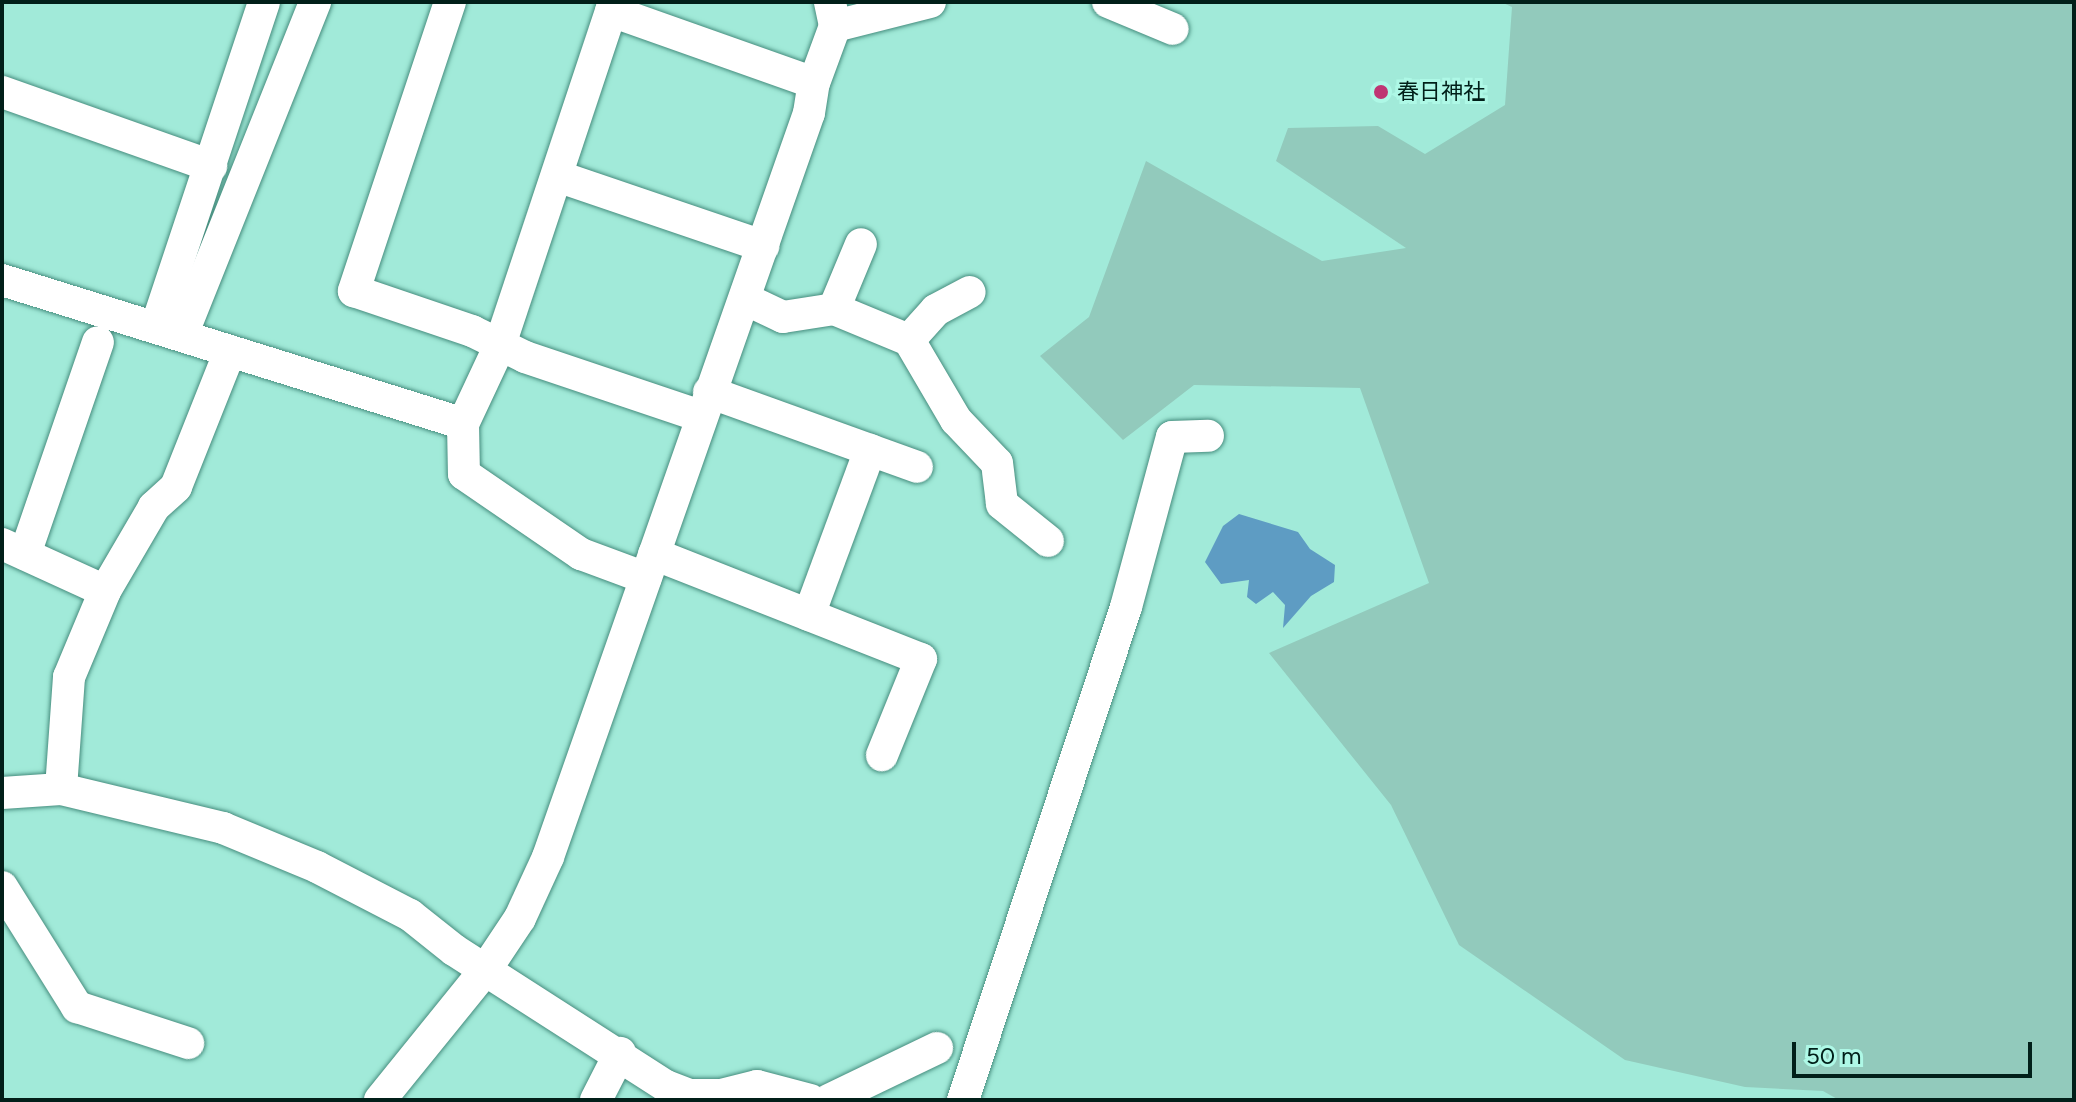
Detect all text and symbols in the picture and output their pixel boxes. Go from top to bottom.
place label: 春日神社 [1397,79,1485,105]
marker: 春日神社 [1372,83,1390,101]
scale bar [1796,1026,2036,1076]
text: 50 m [1806,1041,1862,1070]

